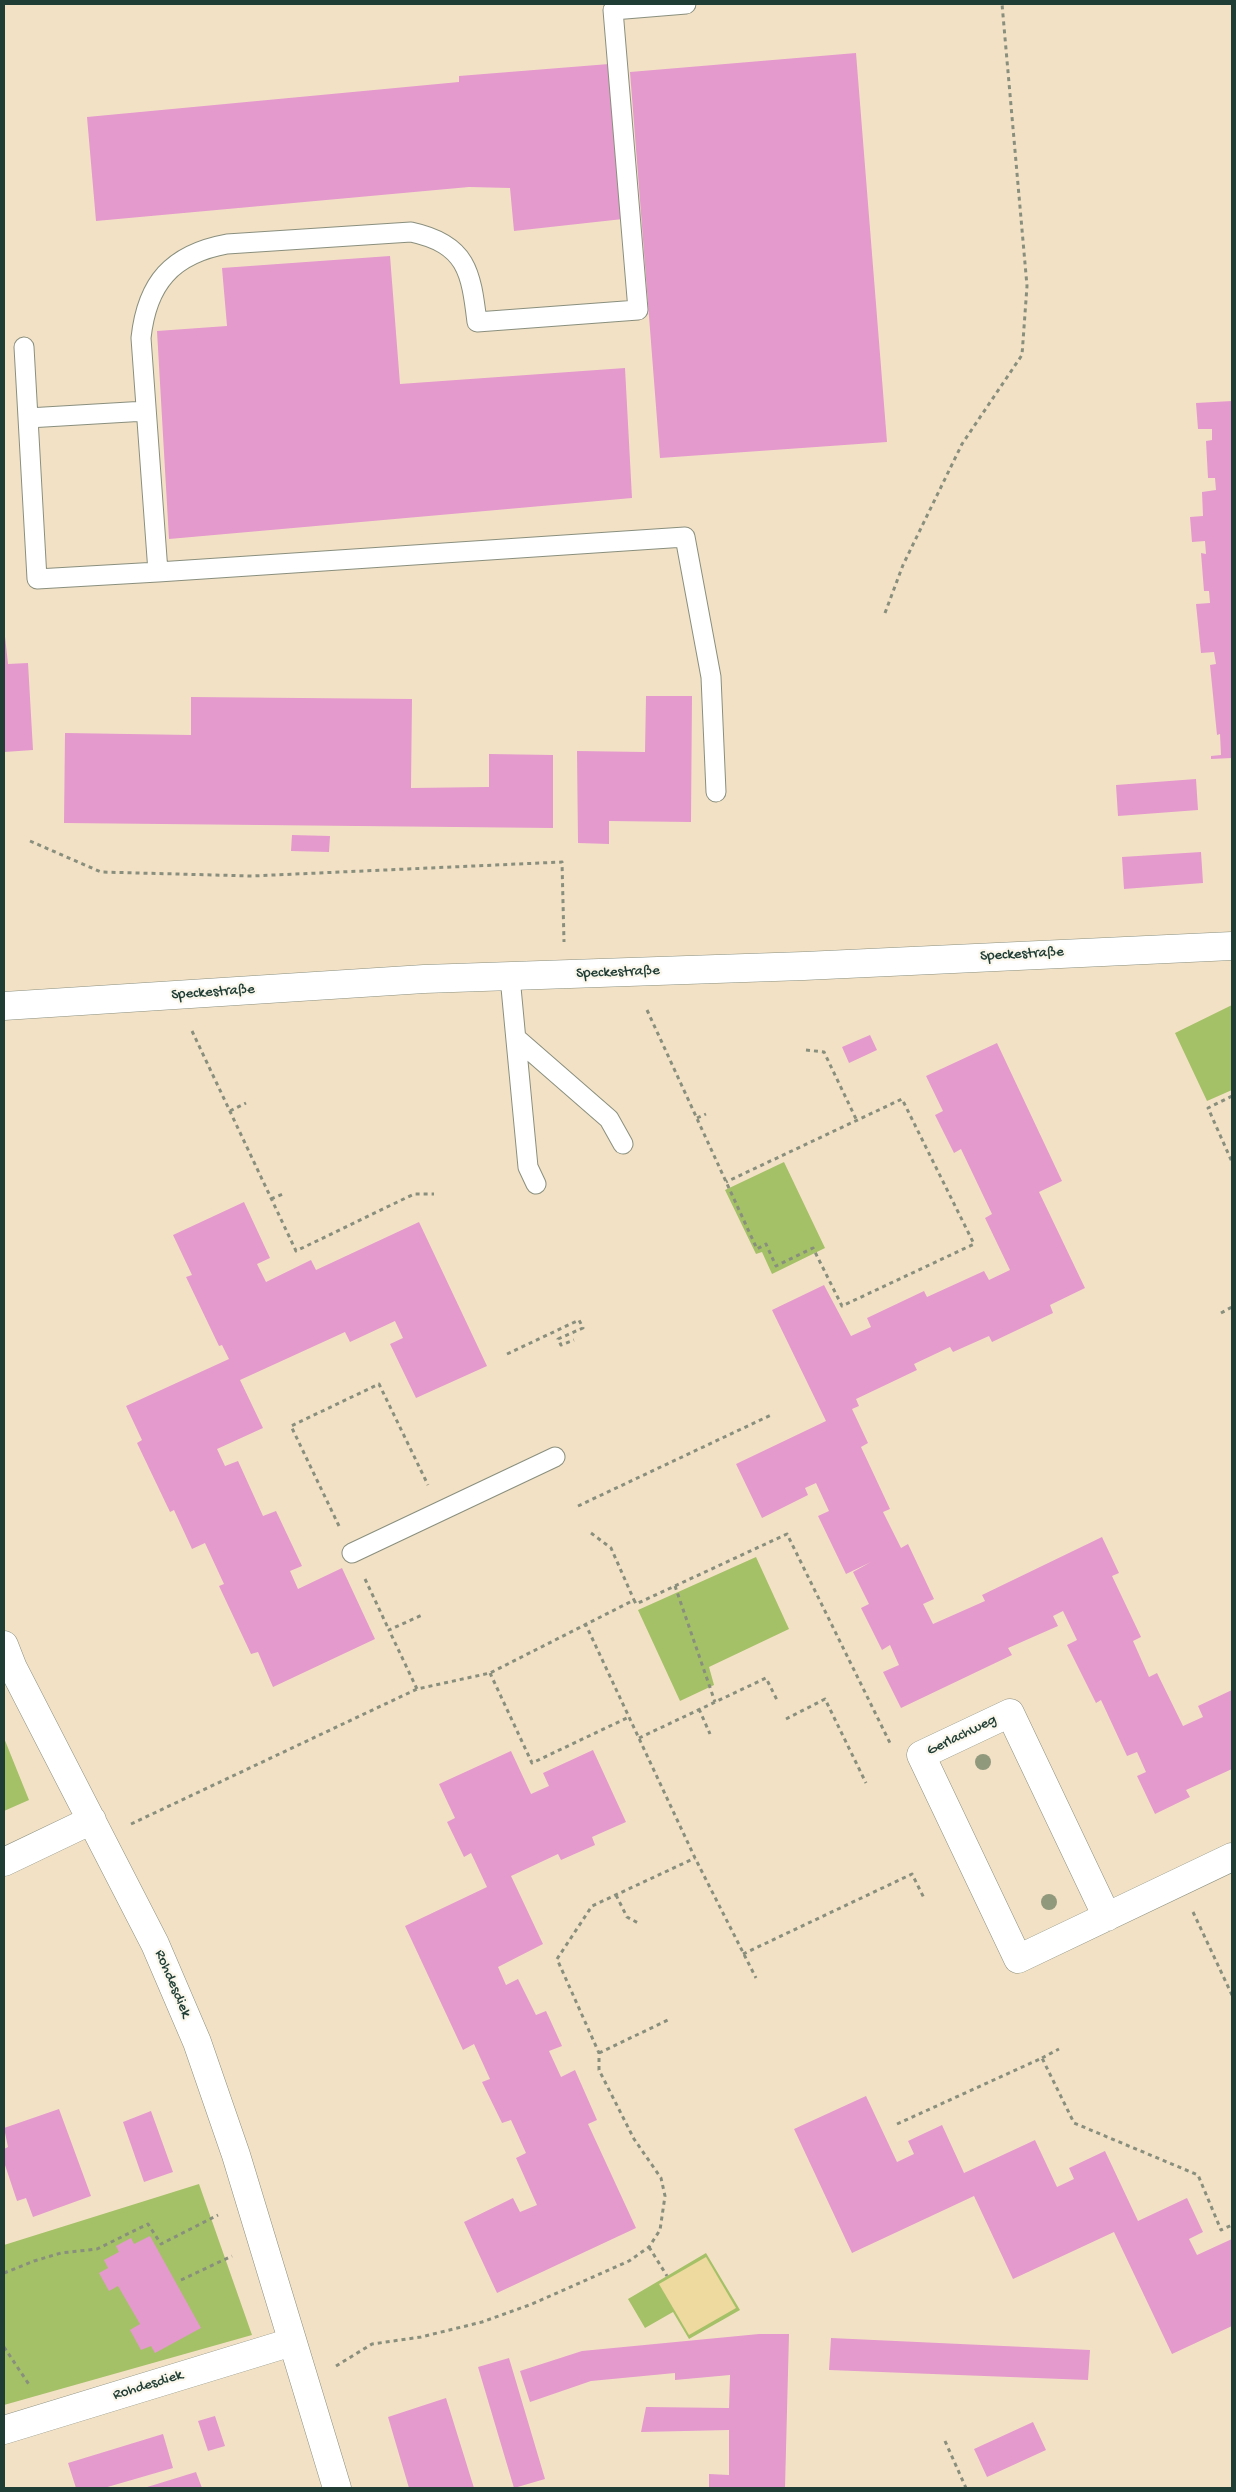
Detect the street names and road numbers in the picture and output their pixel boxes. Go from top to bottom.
street label: Speckestraße [980,944,1064,966]
street label: Speckestraße [576,963,660,983]
street label: Speckestraße [171,981,255,1005]
street label: Gerlachweg [924,1711,1000,1761]
street label: Rohdesdiek [150,1947,194,2021]
street label: Rohdesdiek [111,2367,185,2405]

